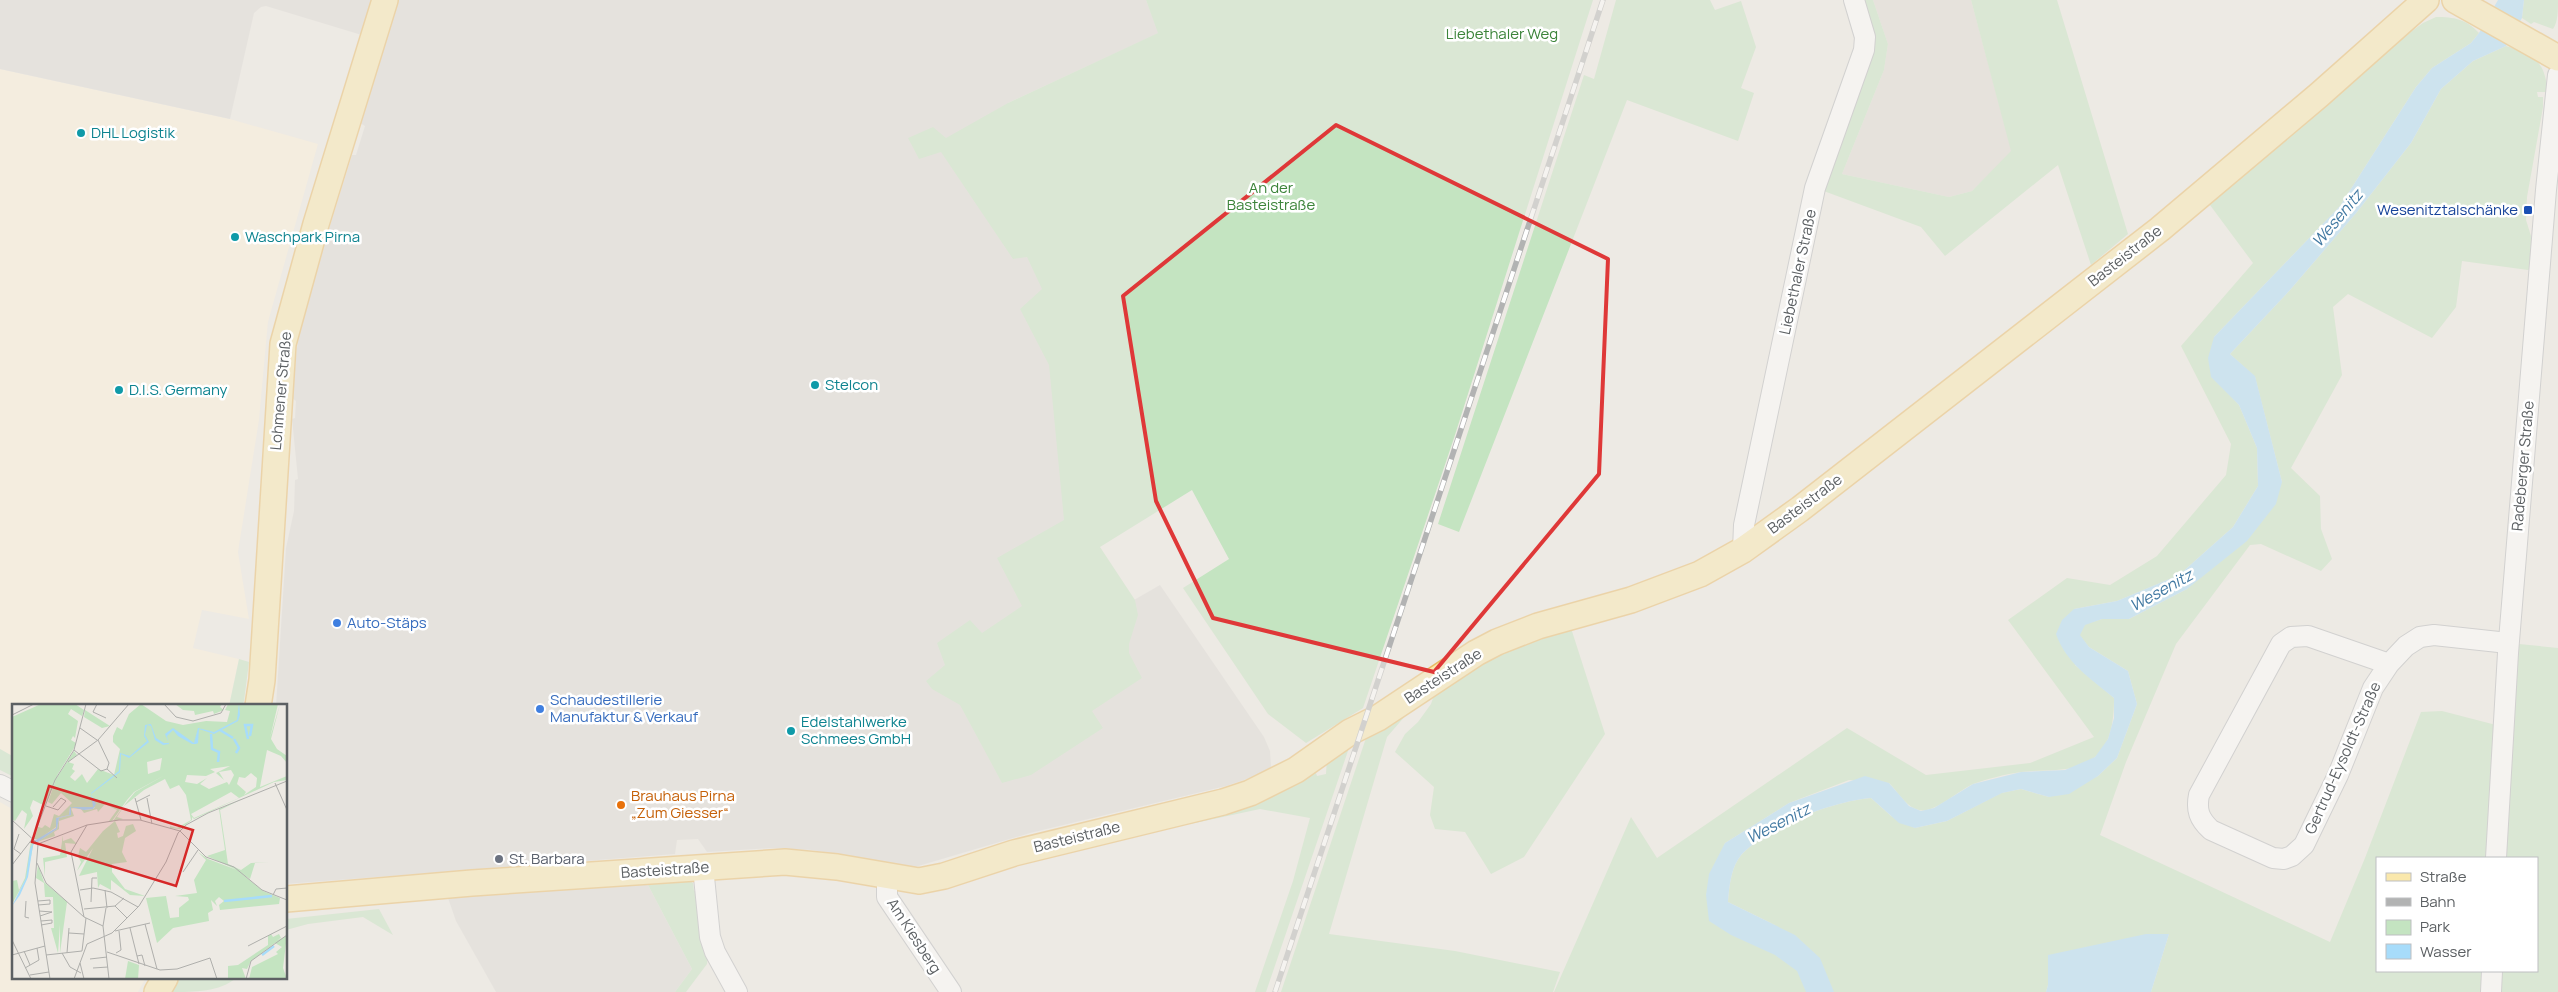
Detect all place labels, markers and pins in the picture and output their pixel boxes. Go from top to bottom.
place label: DHL Logistik [91,122,176,143]
marker: DHL Logistik [75,127,87,139]
place label: Wesenitztalschänke [2377,199,2518,220]
marker: Wesenitztalschänke [2522,204,2534,216]
place label: Waschpark Pirna [245,226,360,247]
marker: Waschpark Pirna [229,231,241,243]
place label: Stelcon [825,374,878,395]
place label: D.I.S. Germany [129,379,228,400]
marker: Stelcon [809,379,821,391]
marker: D.I.S. Germany [113,384,125,396]
place label: Auto-Stäps [347,612,427,633]
marker: Auto-Stäps [331,617,343,629]
place label: Schaudestillerie Manufaktur & Verkauf [550,689,699,727]
marker: Schaudestillerie Manufaktur & Verkauf [534,703,546,715]
place label: Edelstahlwerke Schmees GmbH [801,711,911,749]
marker: Edelstahlwerke Schmees GmbH [785,725,797,737]
place label: Brauhaus Pirna „Zum Giesser“ [631,785,735,823]
marker: Brauhaus Pirna „Zum Giesser“ [615,799,627,811]
place label: St. Barbara [509,848,585,869]
marker: St. Barbara [493,853,505,865]

